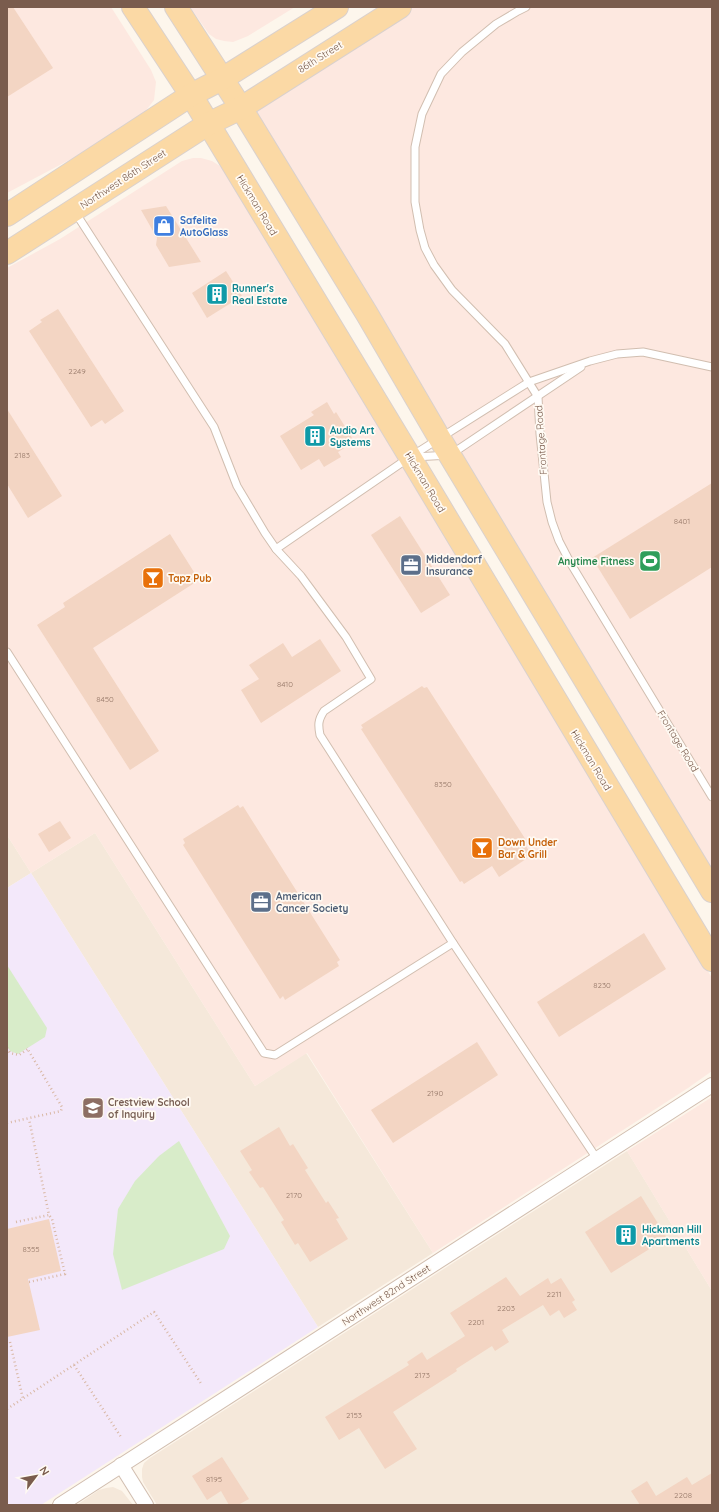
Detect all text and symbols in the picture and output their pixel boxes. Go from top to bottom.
street label: 86th Street [295,38,345,76]
street label: Northwest 86th Street [77,146,169,212]
street label: Hickman Road [234,172,280,238]
shop icon: Safelite AutoGlass [151,213,177,239]
place label: Safelite AutoGlass [180,214,228,239]
building icon: Runner's Real Estate [204,281,230,307]
place label: Runner's Real Estate [232,282,287,307]
house number: 2249 [68,366,86,376]
street label: Frontage Road [532,405,550,475]
building icon: Audio Art Systems [302,423,328,449]
place label: Audio Art Systems [330,424,375,449]
street label: Hickman Road [402,449,448,515]
house number: 2183 [14,450,30,460]
house number: 8401 [674,516,690,526]
sports icon: Anytime Fitness [637,548,663,574]
office icon: Middendorf Insurance [398,552,424,578]
place label: Middendorf Insurance [426,553,483,578]
place label: Anytime Fitness [558,555,634,568]
bar icon: Tapz Pub [140,565,166,591]
place label: Tapz Pub [168,572,212,585]
house number: 8410 [277,679,293,689]
house number: 8450 [96,694,114,704]
street label: Frontage Road [654,708,702,774]
street label: Hickman Road [568,727,614,793]
house number: 8350 [434,779,452,789]
bar icon: Down Under Bar & Grill [469,835,495,861]
place label: Down Under Bar & Grill [498,836,558,861]
office icon: American Cancer Society [248,889,274,915]
place label: American Cancer Society [276,890,349,915]
house number: 8230 [593,980,611,990]
house number: 2190 [427,1088,444,1098]
school or university icon: Crestview School of Inquiry [80,1095,106,1121]
place label: Crestview School of Inquiry [108,1096,190,1121]
house number: 2170 [286,1190,302,1200]
building icon: Hickman Hill Apartments [613,1222,639,1248]
place label: Hickman Hill Apartments [642,1223,702,1248]
house number: 8355 [22,1244,40,1254]
street label: Northwest 82nd Street [339,1261,433,1329]
house number: 2211 [547,1289,561,1299]
house number: 2203 [497,1303,515,1313]
house number: 2201 [468,1317,484,1327]
house number: 2173 [414,1370,430,1380]
house number: 2153 [346,1410,362,1420]
north arrow [16,1456,56,1496]
text: N [36,1464,53,1478]
house number: 8195 [206,1474,222,1484]
house number: 2208 [674,1490,692,1500]

